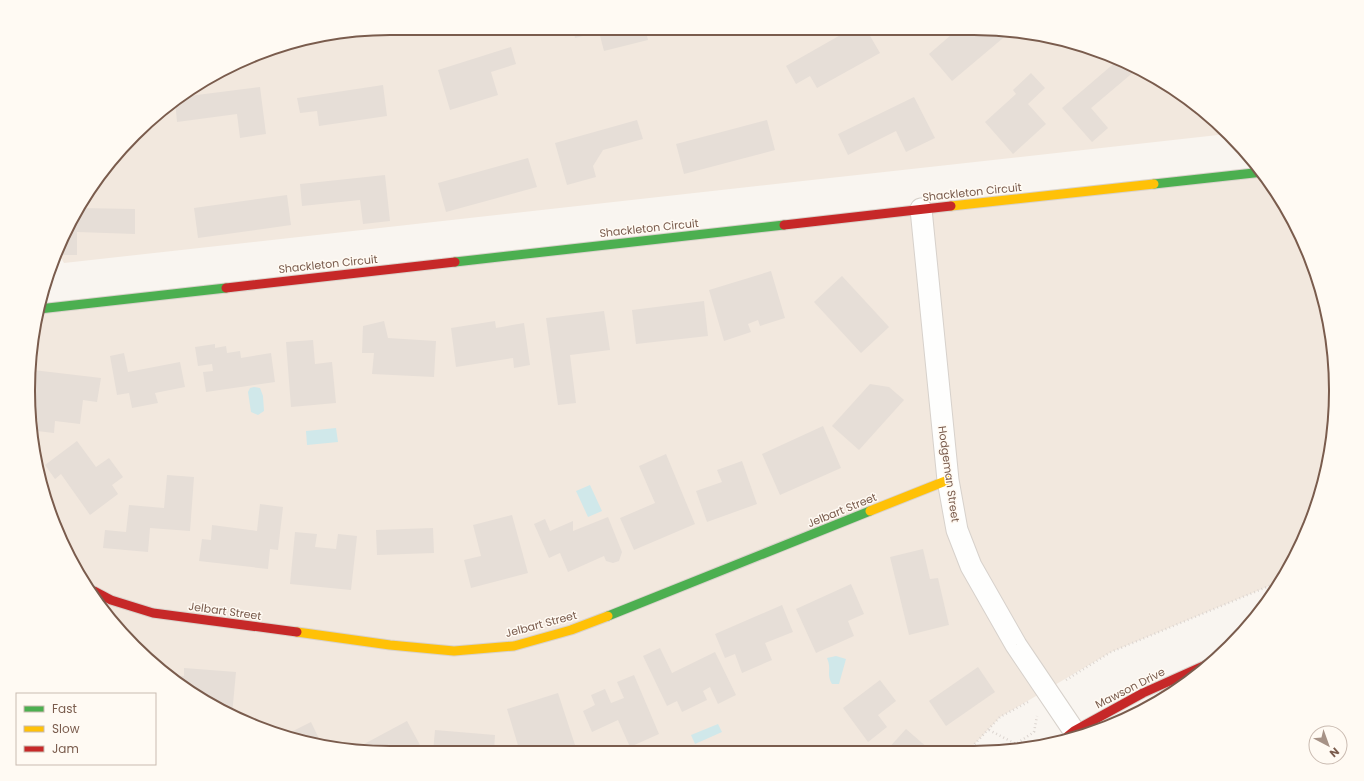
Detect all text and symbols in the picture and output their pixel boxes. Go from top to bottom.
street label: Shackleton Circuit [922,179,1022,205]
street label: Shackleton Circuit [599,215,699,241]
street label: Shackleton Circuit [278,251,378,277]
street label: Hodgeman Street [934,425,964,523]
street label: Jelbart Street [805,489,879,531]
street label: Jelbart Street [188,598,262,624]
street label: Jelbart Street [503,607,579,641]
street label: Mawson Drive [1092,663,1168,712]
legend [16,693,156,765]
text: Fast [52,700,77,717]
text: Slow [52,720,80,737]
north arrow [1308,725,1348,765]
text: Jam [52,740,79,757]
text: N [1326,744,1343,761]

